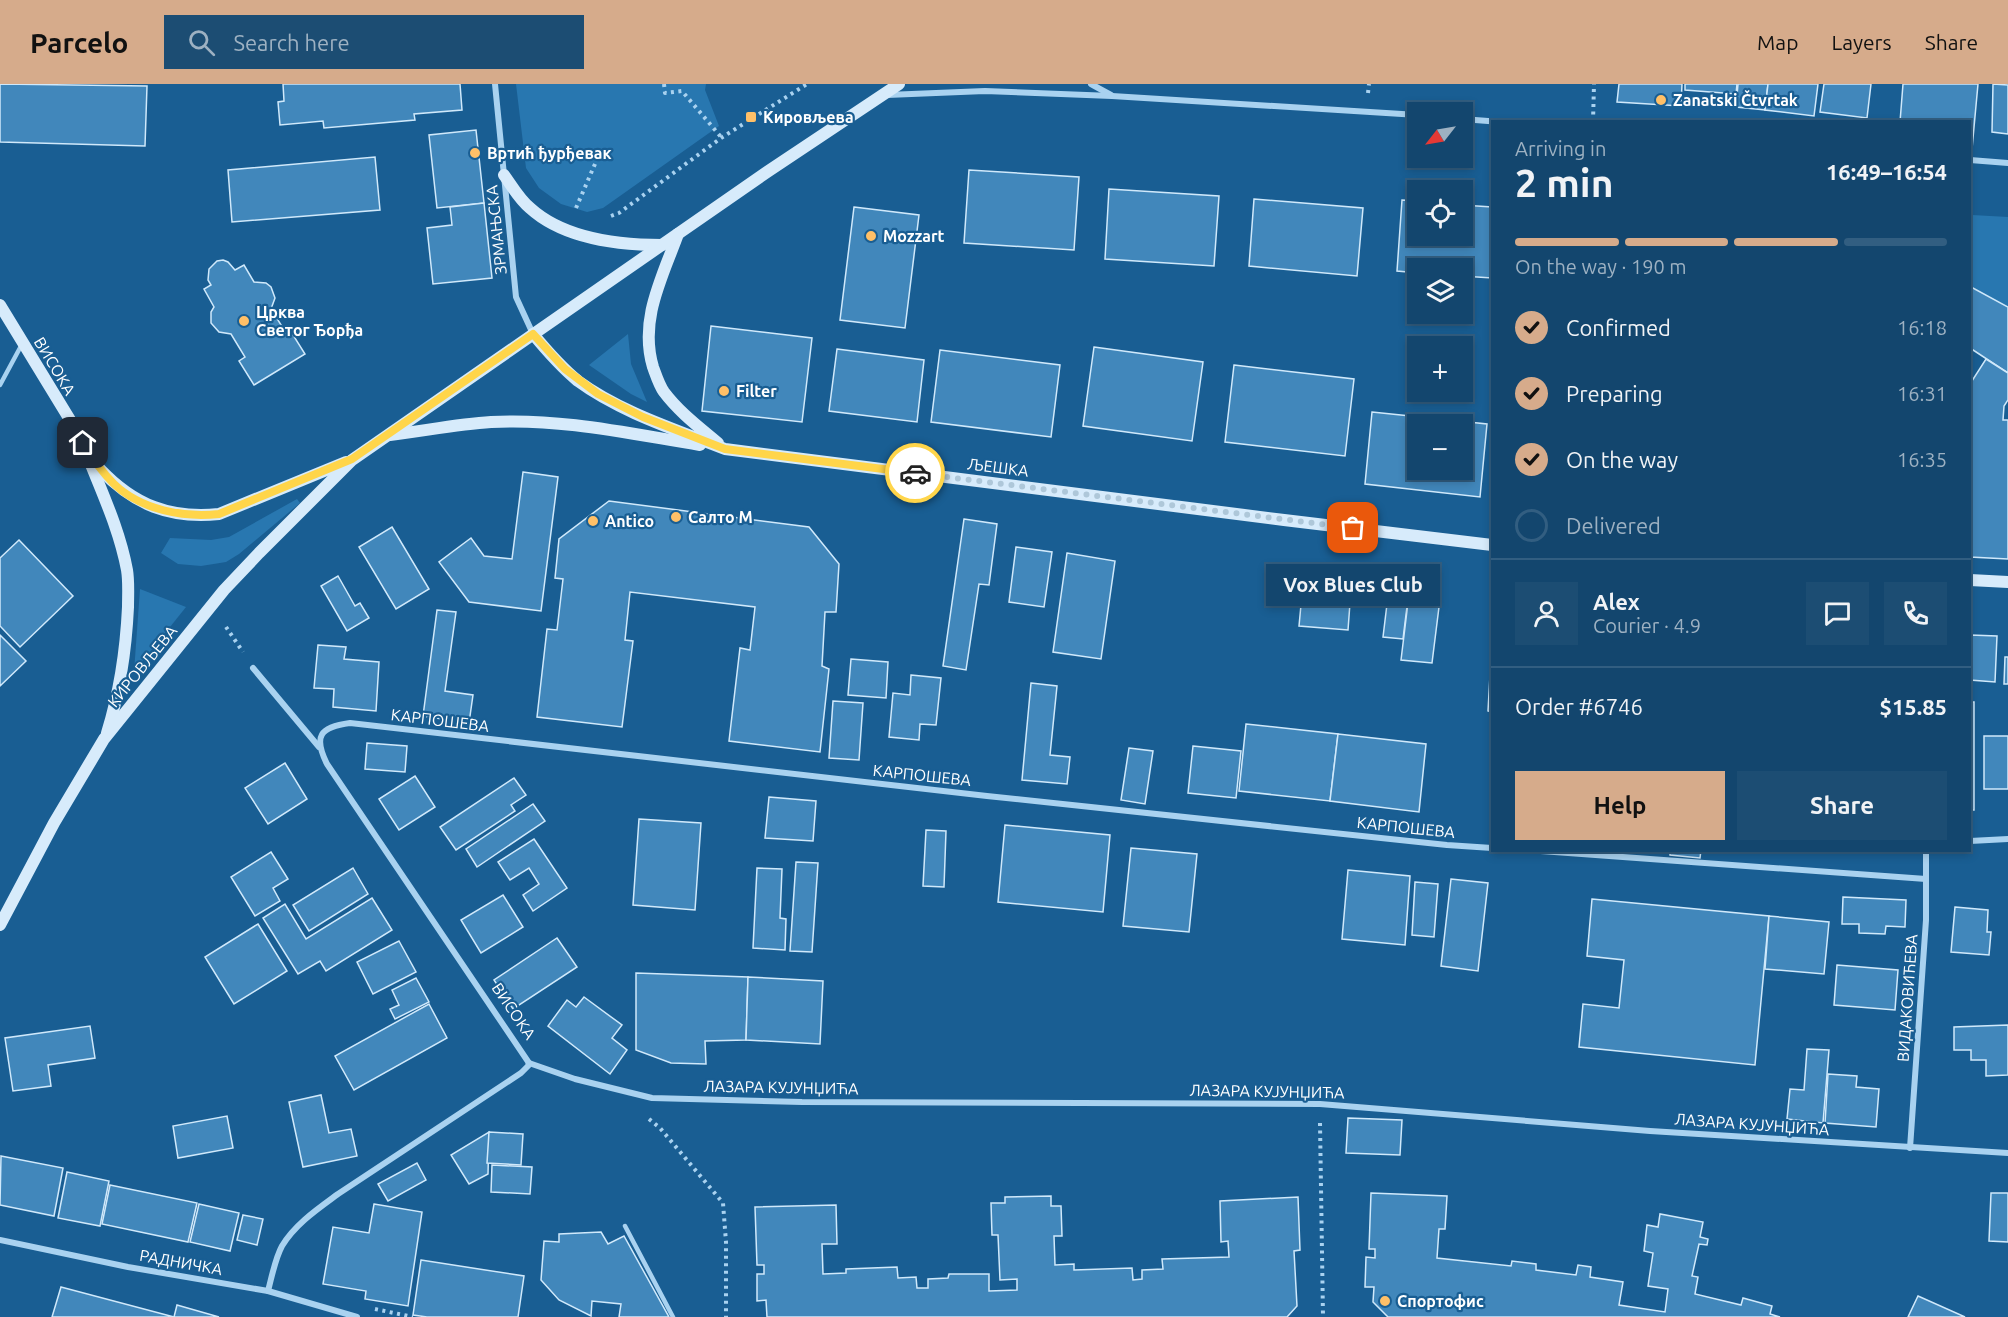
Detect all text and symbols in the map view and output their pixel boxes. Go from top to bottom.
search box [164,15,584,69]
icon: search [185,26,218,59]
text: Parcelo [30,27,128,58]
text: Search here [233,30,350,55]
text: Map [1757,30,1798,54]
text: Layers [1831,30,1892,54]
text: Share [1925,30,1978,54]
place label: Zanatski Čtvrtak [1673,90,1798,109]
marker: Zanatski Čtvrtak [1654,93,1668,107]
north arrow [1407,102,1473,168]
map controls [1407,102,1473,480]
place label: Кировљева [763,108,854,126]
marker: Кировљева [744,110,758,124]
text: Arriving in [1515,137,1606,160]
place label: Вртић ђурђевак [487,144,612,162]
marker: Вртић ђурђевак [468,146,482,160]
text: 16:49–16:54 [1826,159,1947,184]
text: 2 min [1515,161,1614,204]
button: locate [1407,180,1473,246]
street label: ЗРМАЊСКА [482,184,510,276]
place label: Mozzart [883,227,944,245]
marker: Mozzart [864,229,878,243]
text: On the way · 190 m [1515,255,1687,278]
button: layers [1407,258,1473,324]
place label: Црква Светог Ђорђа [256,303,363,339]
icon: check [1515,311,1548,344]
marker: Црква Светог Ђорђа [237,314,251,328]
text: Confirmed [1566,315,1671,340]
text: 16:18 [1897,316,1947,339]
street label: ВИСОКА [31,334,80,399]
button: + [1407,336,1473,402]
icon: check [1515,377,1548,410]
text: Preparing [1566,381,1663,406]
place label: Filter [736,382,777,400]
text: 16:31 [1897,382,1947,405]
marker: Filter [717,384,731,398]
button: − [1407,414,1473,480]
pin [57,417,108,468]
icon: home [66,426,99,459]
courier [885,443,945,503]
icon: check [1515,443,1548,476]
text: On the way [1566,447,1678,472]
text: 16:35 [1897,448,1947,471]
street label: ЉЕШКА [966,454,1030,480]
icon: car [899,457,932,490]
pin [1327,502,1378,553]
place label: Салто М [688,508,753,526]
marker: Салто М [669,510,683,524]
icon: bag [1336,511,1369,544]
place label: Antico [605,512,654,530]
text: Delivered [1566,513,1661,538]
marker: Antico [586,514,600,528]
callout: Vox Blues Club [1266,564,1440,606]
text: Vox Blues Club [1283,573,1423,596]
button: person [1515,582,1578,645]
button: chat [1806,582,1869,645]
button: phone [1884,582,1947,645]
text: Alex [1593,589,1640,614]
text: Courier · 4.9 [1593,614,1701,637]
street label: КИРОВЉЕВА [104,621,181,710]
text: Order #6746 [1515,694,1643,719]
text: $15.85 [1880,694,1947,719]
street label: КАРПОШЕВА [390,705,491,735]
street label: КАРПОШЕВА [872,761,973,789]
button: Help [1515,771,1725,840]
button: Share [1737,771,1947,840]
street label: КАРПОШЕВА [1356,813,1457,841]
street label: ВИДАКОВИЋЕВА [1894,933,1920,1063]
street label: ВИСОКА [489,979,540,1043]
street label: ЛАЗАРА КУЈУНЏИЋА [703,1077,859,1097]
street label: ЛАЗАРА КУЈУНЏИЋА [1189,1081,1345,1101]
street label: ЛАЗАРА КУЈУНЏИЋА [1674,1110,1830,1138]
street label: РАДНИЧКА [138,1246,224,1278]
place label: Спортофис [1397,1292,1484,1310]
marker: Спортофис [1378,1294,1392,1308]

